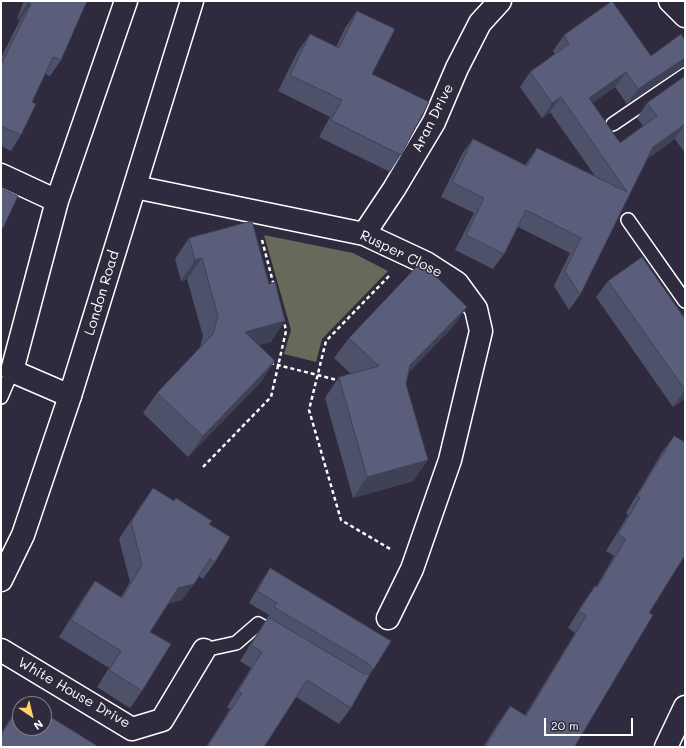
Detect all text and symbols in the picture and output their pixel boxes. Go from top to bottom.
street label: Aran Drive [409,81,457,155]
street label: Rusper Close [357,227,445,281]
street label: London Road [81,249,123,337]
street label: White House Drive [15,654,133,732]
north arrow [12,696,52,736]
scale bar [546,710,635,736]
text: N [31,717,46,734]
text: 20 m [551,717,579,733]

